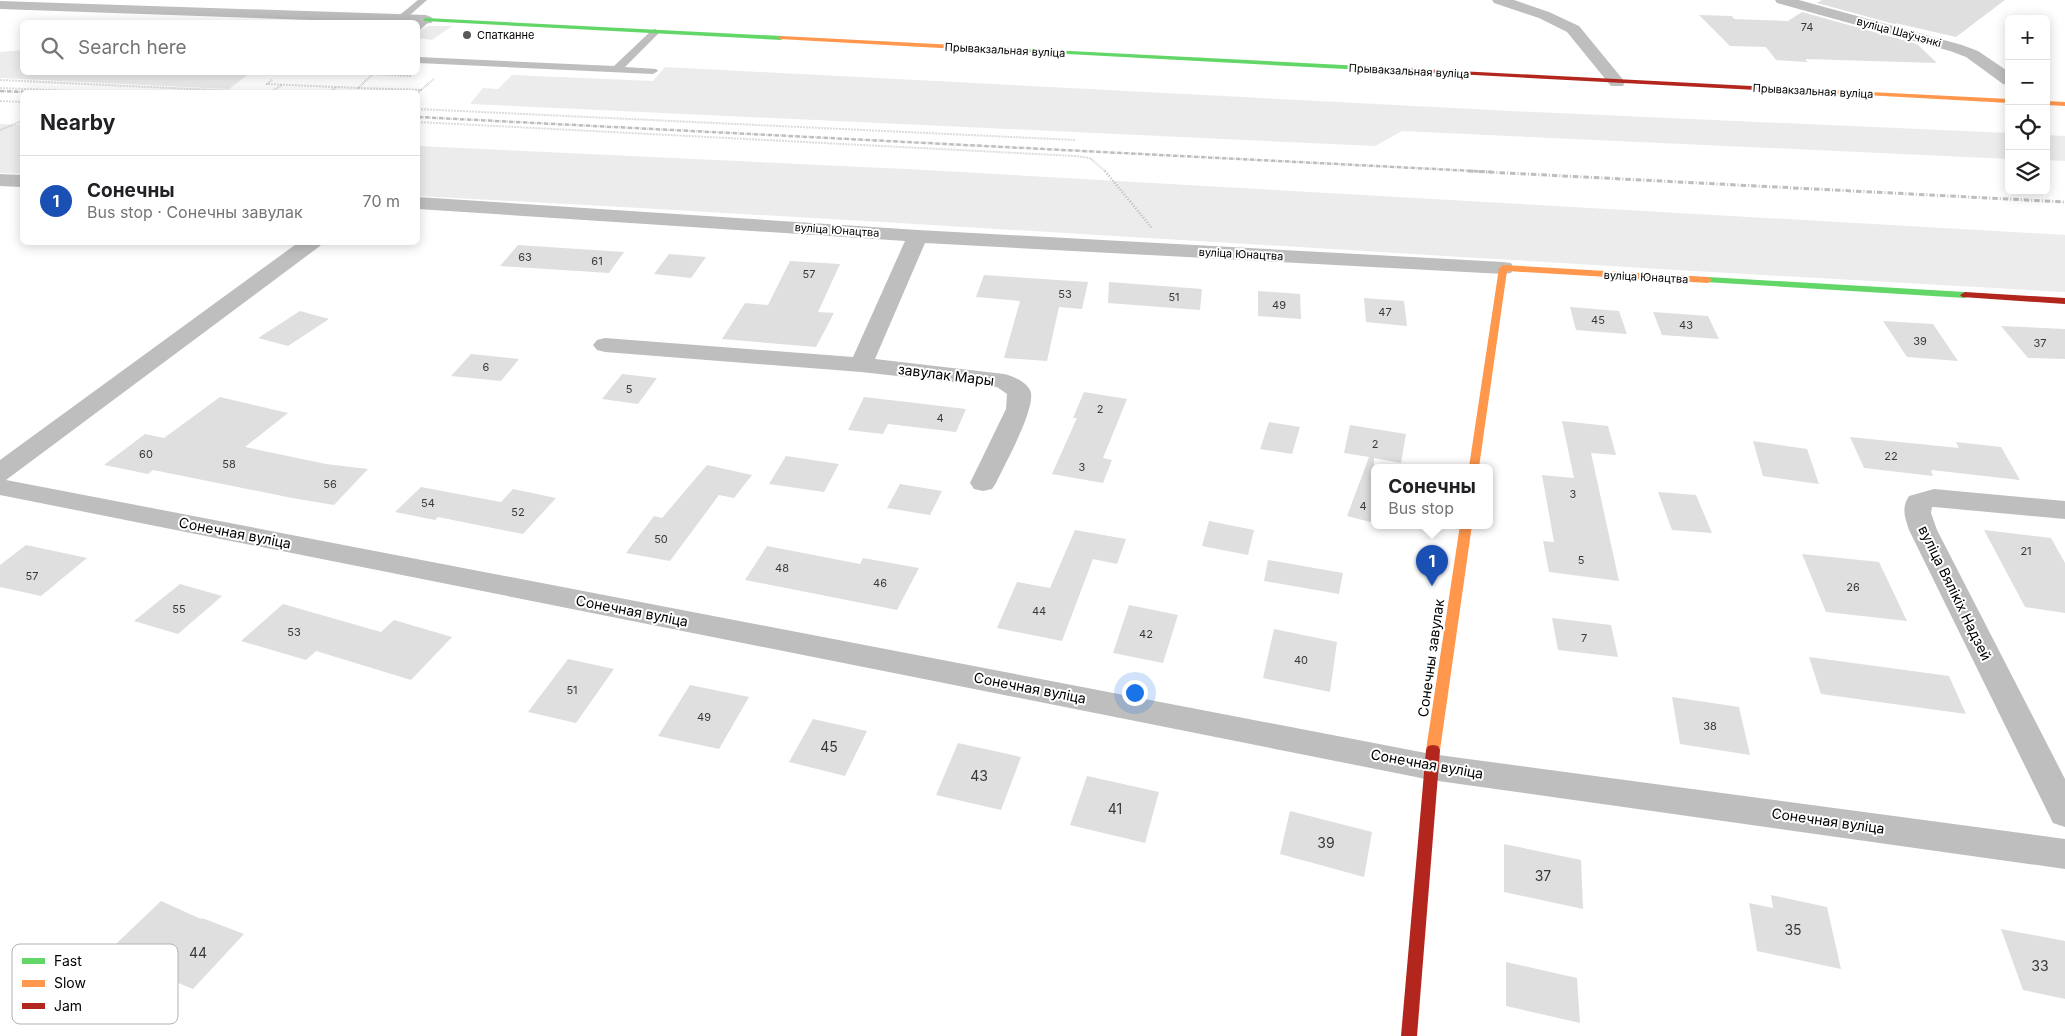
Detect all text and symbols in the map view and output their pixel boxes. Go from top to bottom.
street label: вуліца Шаўчэнкі [1855,14,1943,50]
map controls [2005,15,2050,195]
button: + [2005,15,2050,60]
search box [20,20,420,75]
house number: 74 [1801,20,1813,34]
place label: Спатканне [477,28,535,42]
marker: Спатканне [461,29,473,41]
icon: search [38,34,66,62]
text: Search here [78,36,187,59]
street label: Прывакзальная вуліца [944,40,1066,60]
button: − [2005,60,2050,105]
street label: Прывакзальная вуліца [1348,61,1470,81]
street label: Прывакзальная вуліца [1752,81,1874,101]
button: locate [2005,105,2050,150]
text: Nearby [40,110,115,135]
button: layers [2005,150,2050,195]
text: Сонечны [87,179,175,202]
text: 1 [53,191,59,211]
text: 70 m [363,191,400,211]
text: Bus stop · Сонечны завулак [87,202,303,222]
street label: вуліца Юнацтва [794,220,880,240]
street label: вуліца Юнацтва [1198,245,1284,263]
house number: 63 [518,250,532,264]
house number: 61 [591,254,603,268]
house number: 57 [803,267,815,281]
street label: вуліца Юнацтва [1603,268,1689,286]
house number: 53 [1058,287,1072,301]
house number: 51 [1168,290,1180,304]
house number: 49 [1272,298,1286,312]
house number: 47 [1378,305,1392,319]
house number: 45 [1591,313,1605,327]
house number: 43 [1679,318,1693,332]
house number: 39 [1913,334,1927,348]
house number: 37 [2033,336,2047,350]
house number: 6 [483,360,490,374]
street label: завулак Мары [897,360,995,389]
house number: 5 [626,382,633,396]
house number: 2 [1097,402,1103,416]
house number: 4 [936,411,944,425]
house number: 2 [1372,437,1378,451]
house number: 60 [139,447,153,461]
house number: 22 [1884,449,1898,463]
house number: 58 [222,457,236,471]
house number: 3 [1079,460,1086,474]
popup [1371,464,1493,529]
text: Сонечны [1388,475,1476,498]
house number: 56 [323,477,337,491]
house number: 3 [1570,487,1577,501]
house number: 54 [421,496,435,510]
text: Bus stop [1388,498,1454,518]
house number: 4 [1359,499,1367,513]
house number: 52 [511,505,525,519]
street label: Сонечная вуліца [178,513,293,552]
street label: вуліца Вялікіх Надзей [1915,523,1996,663]
house number: 50 [654,532,668,546]
house number: 21 [2020,544,2032,558]
pin: 1 [1416,545,1448,586]
house number: 5 [1578,553,1585,567]
house number: 48 [775,561,789,575]
house number: 57 [26,569,38,583]
house number: 46 [873,576,887,590]
house number: 26 [1846,580,1860,594]
street label: Сонечная вуліца [575,591,690,630]
street label: Сонечны завулак [1414,597,1447,718]
house number: 55 [172,602,186,616]
house number: 44 [1032,604,1046,618]
house number: 53 [287,625,301,639]
house number: 42 [1139,627,1153,641]
house number: 7 [1581,631,1587,645]
house number: 40 [1294,653,1308,667]
street label: Сонечная вуліца [973,668,1088,707]
your location [1122,680,1148,706]
house number: 51 [566,683,578,697]
house number: 49 [697,710,711,724]
house number: 38 [1703,719,1717,733]
house number: 45 [820,738,838,755]
street label: Сонечная вуліца [1370,745,1485,782]
house number: 43 [970,767,988,784]
house number: 41 [1108,800,1122,817]
street label: Сонечная вуліца [1770,804,1886,837]
house number: 39 [1317,834,1335,851]
house number: 37 [1535,867,1551,884]
house number: 35 [1784,921,1802,938]
legend [12,944,178,1024]
house number: 44 [189,944,207,961]
text: Fast [54,952,82,969]
house number: 33 [2031,957,2049,974]
text: Slow [54,974,86,991]
text: Jam [54,997,82,1014]

